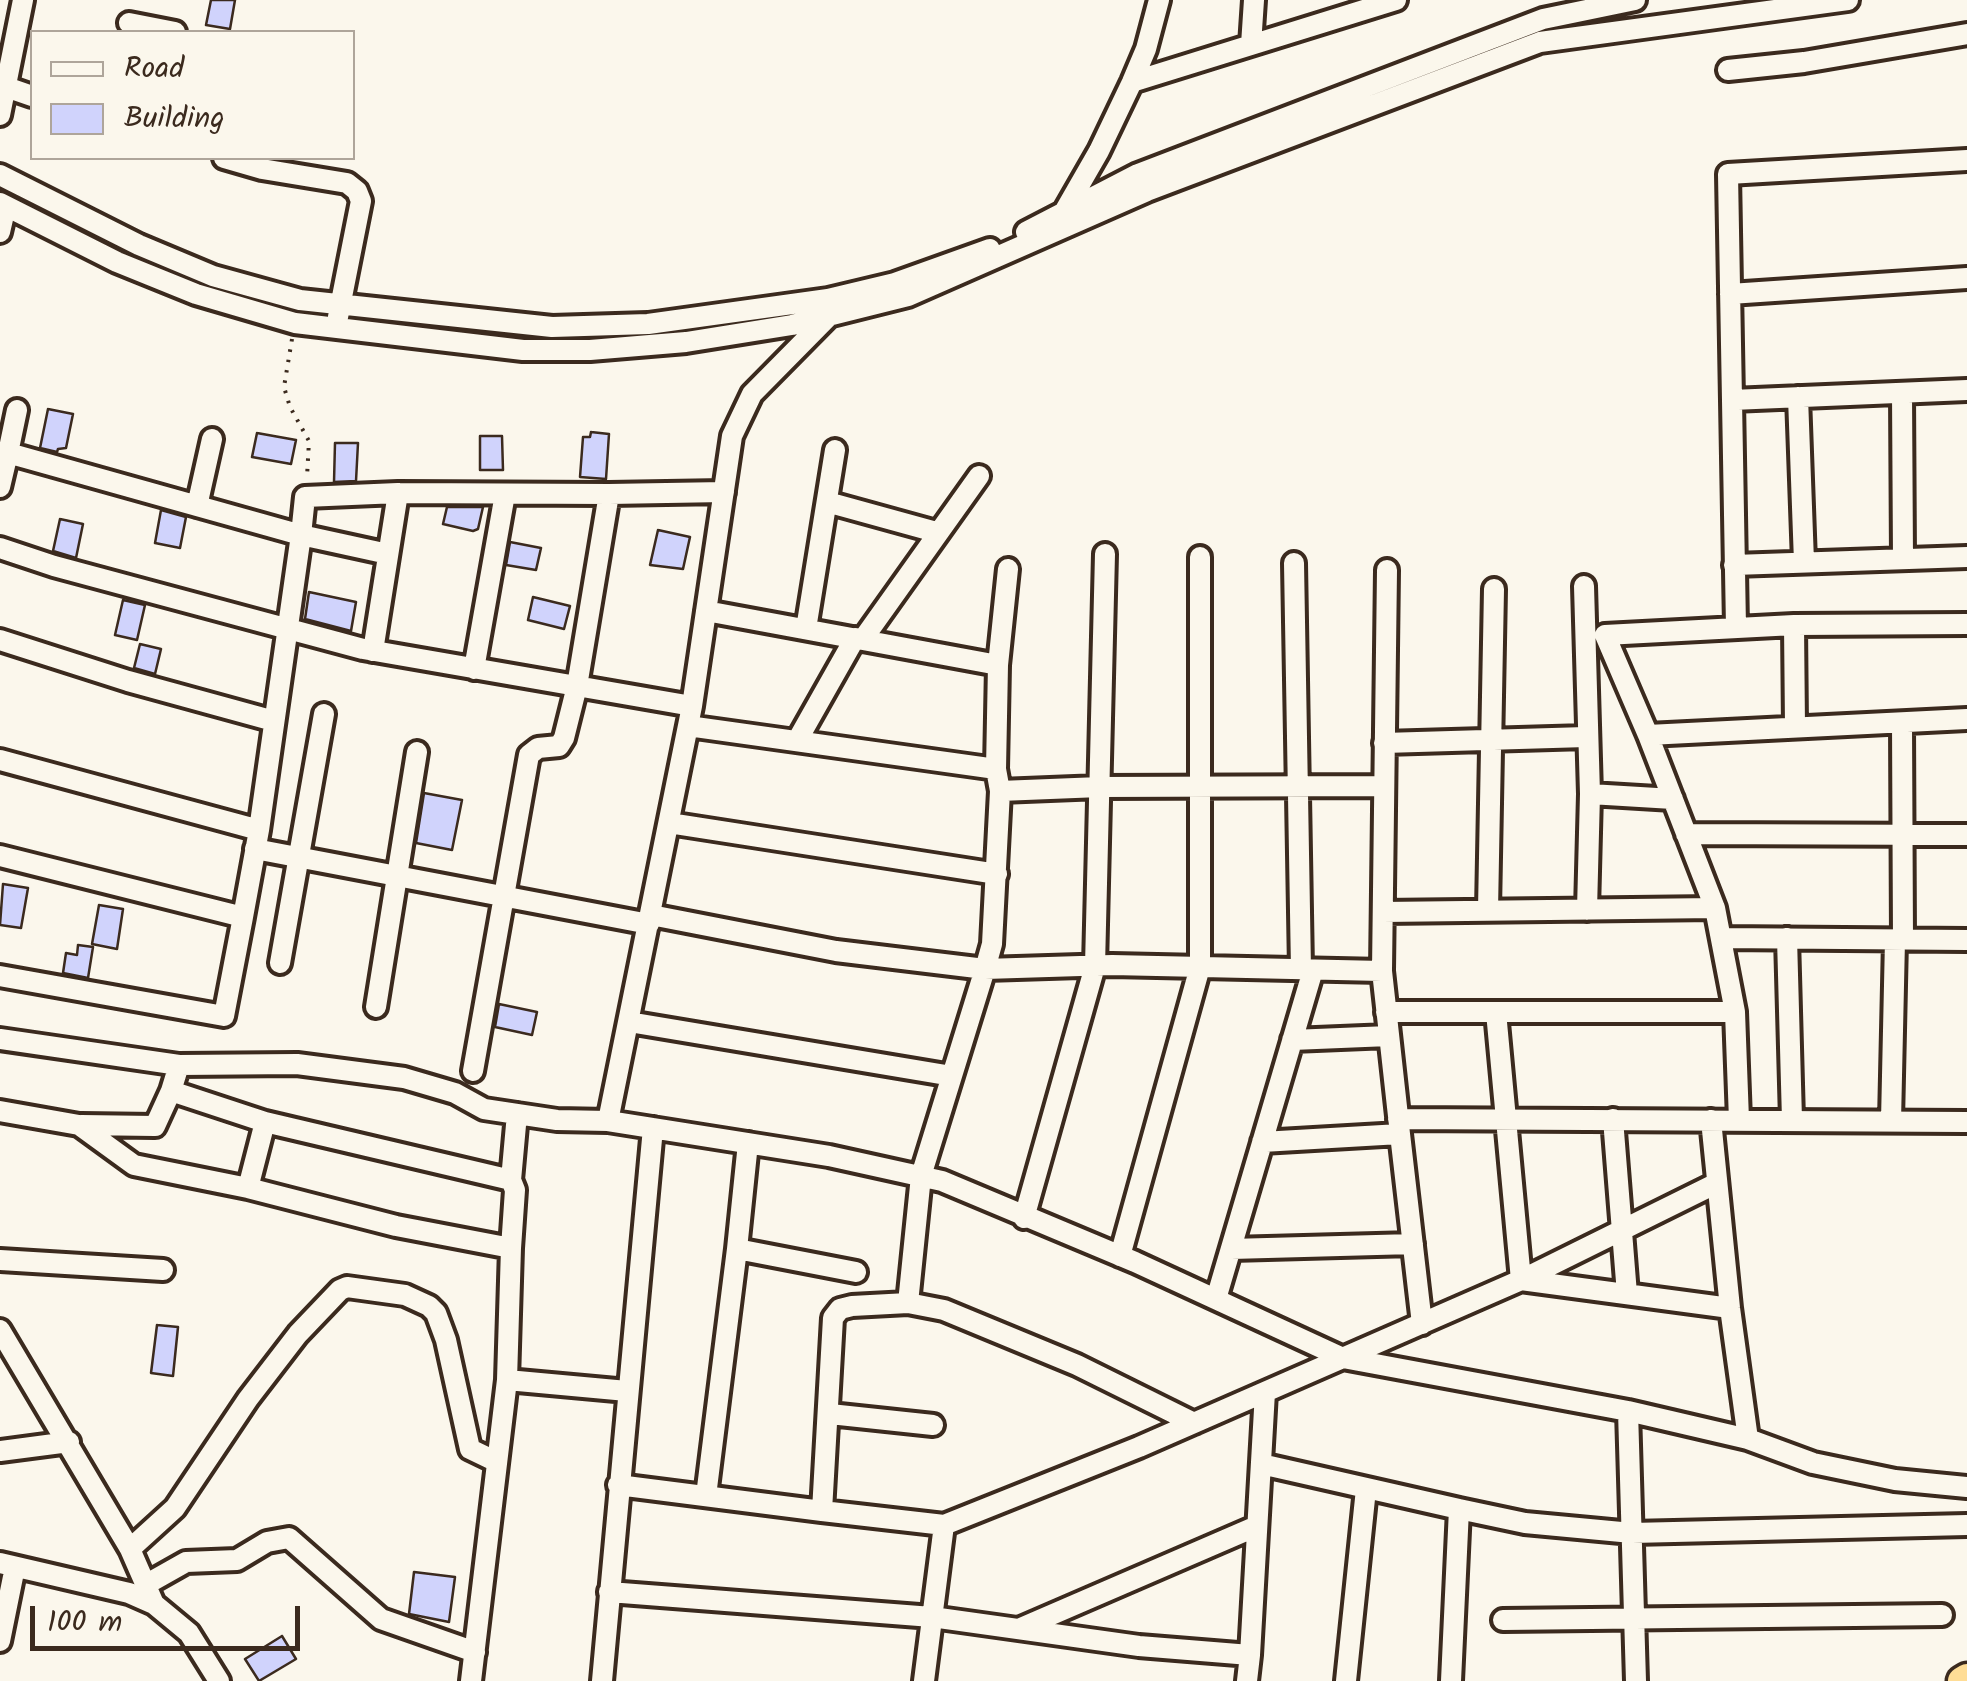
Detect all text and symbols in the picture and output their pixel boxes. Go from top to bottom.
legend [30,30,355,160]
text: Road [124,45,184,93]
text: Building [124,95,224,143]
scale bar [35,1586,305,1648]
text: 100 m [47,1599,122,1647]

